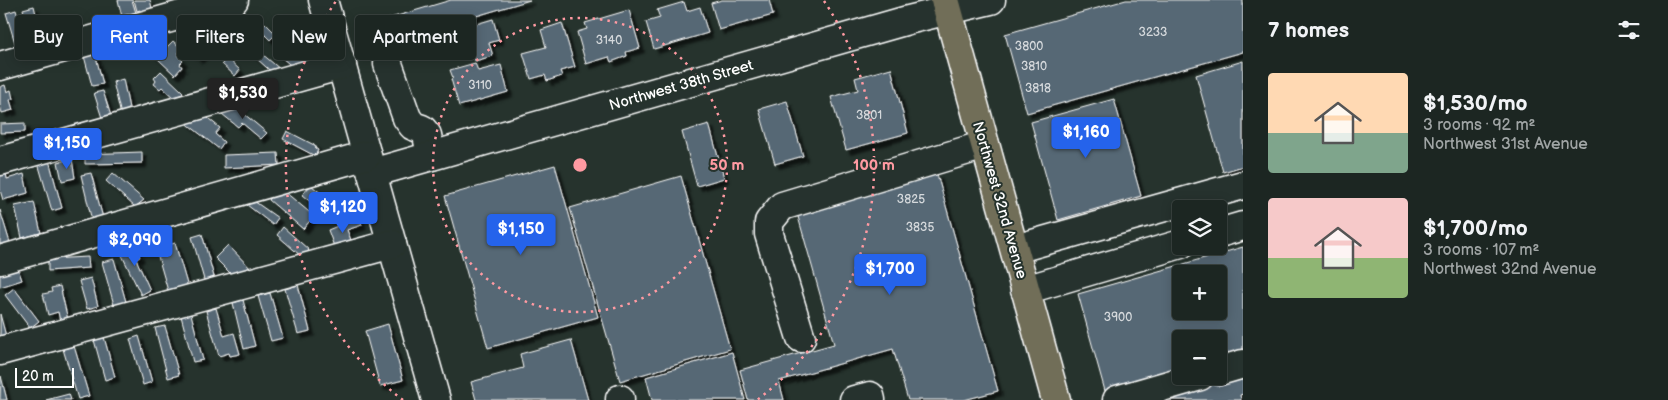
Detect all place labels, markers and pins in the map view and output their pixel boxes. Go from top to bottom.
pin: $1,530 [202,78,284,120]
pin: $1,160 [1045,116,1127,159]
pin: $1,150 [26,128,108,170]
centre of rings [571,156,589,174]
pin: $1,120 [302,192,384,234]
pin: $1,150 [480,214,562,256]
pin: $2,090 [94,224,176,267]
pin: $1,700 [849,254,931,296]

